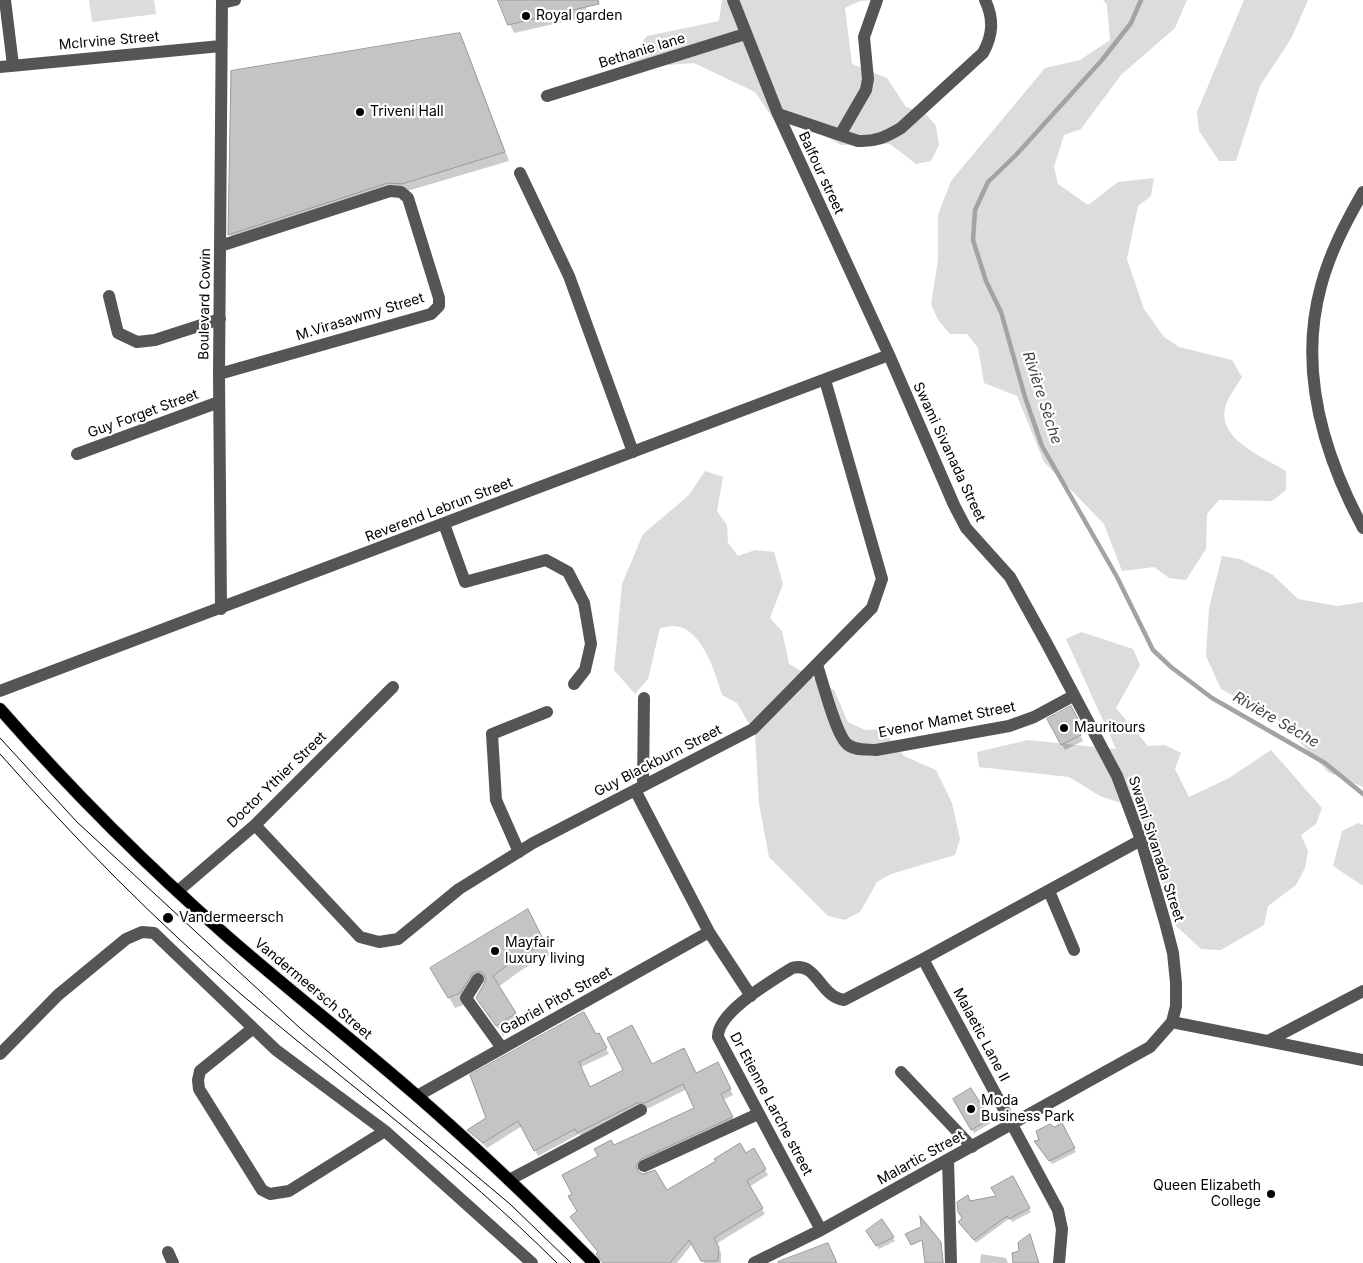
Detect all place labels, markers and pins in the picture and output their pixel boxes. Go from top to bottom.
place label: Royal garden [536,8,622,24]
marker: Royal garden [520,10,532,22]
place label: Triveni Hall [370,104,444,120]
marker: Triveni Hall [354,106,366,118]
place label: Mauritours [1074,720,1145,736]
marker: Mauritours [1058,722,1070,734]
place label: Vandermeersch [179,910,284,926]
marker: Vandermeersch [161,911,175,925]
place label: Mayfair luxury living [505,935,585,968]
marker: Mayfair luxury living [489,945,501,957]
place label: Moda Business Park [981,1093,1074,1126]
marker: Moda Business Park [965,1103,977,1115]
place label: Queen Elizabeth College [1153,1178,1261,1210]
marker: Queen Elizabeth College [1265,1188,1277,1200]

